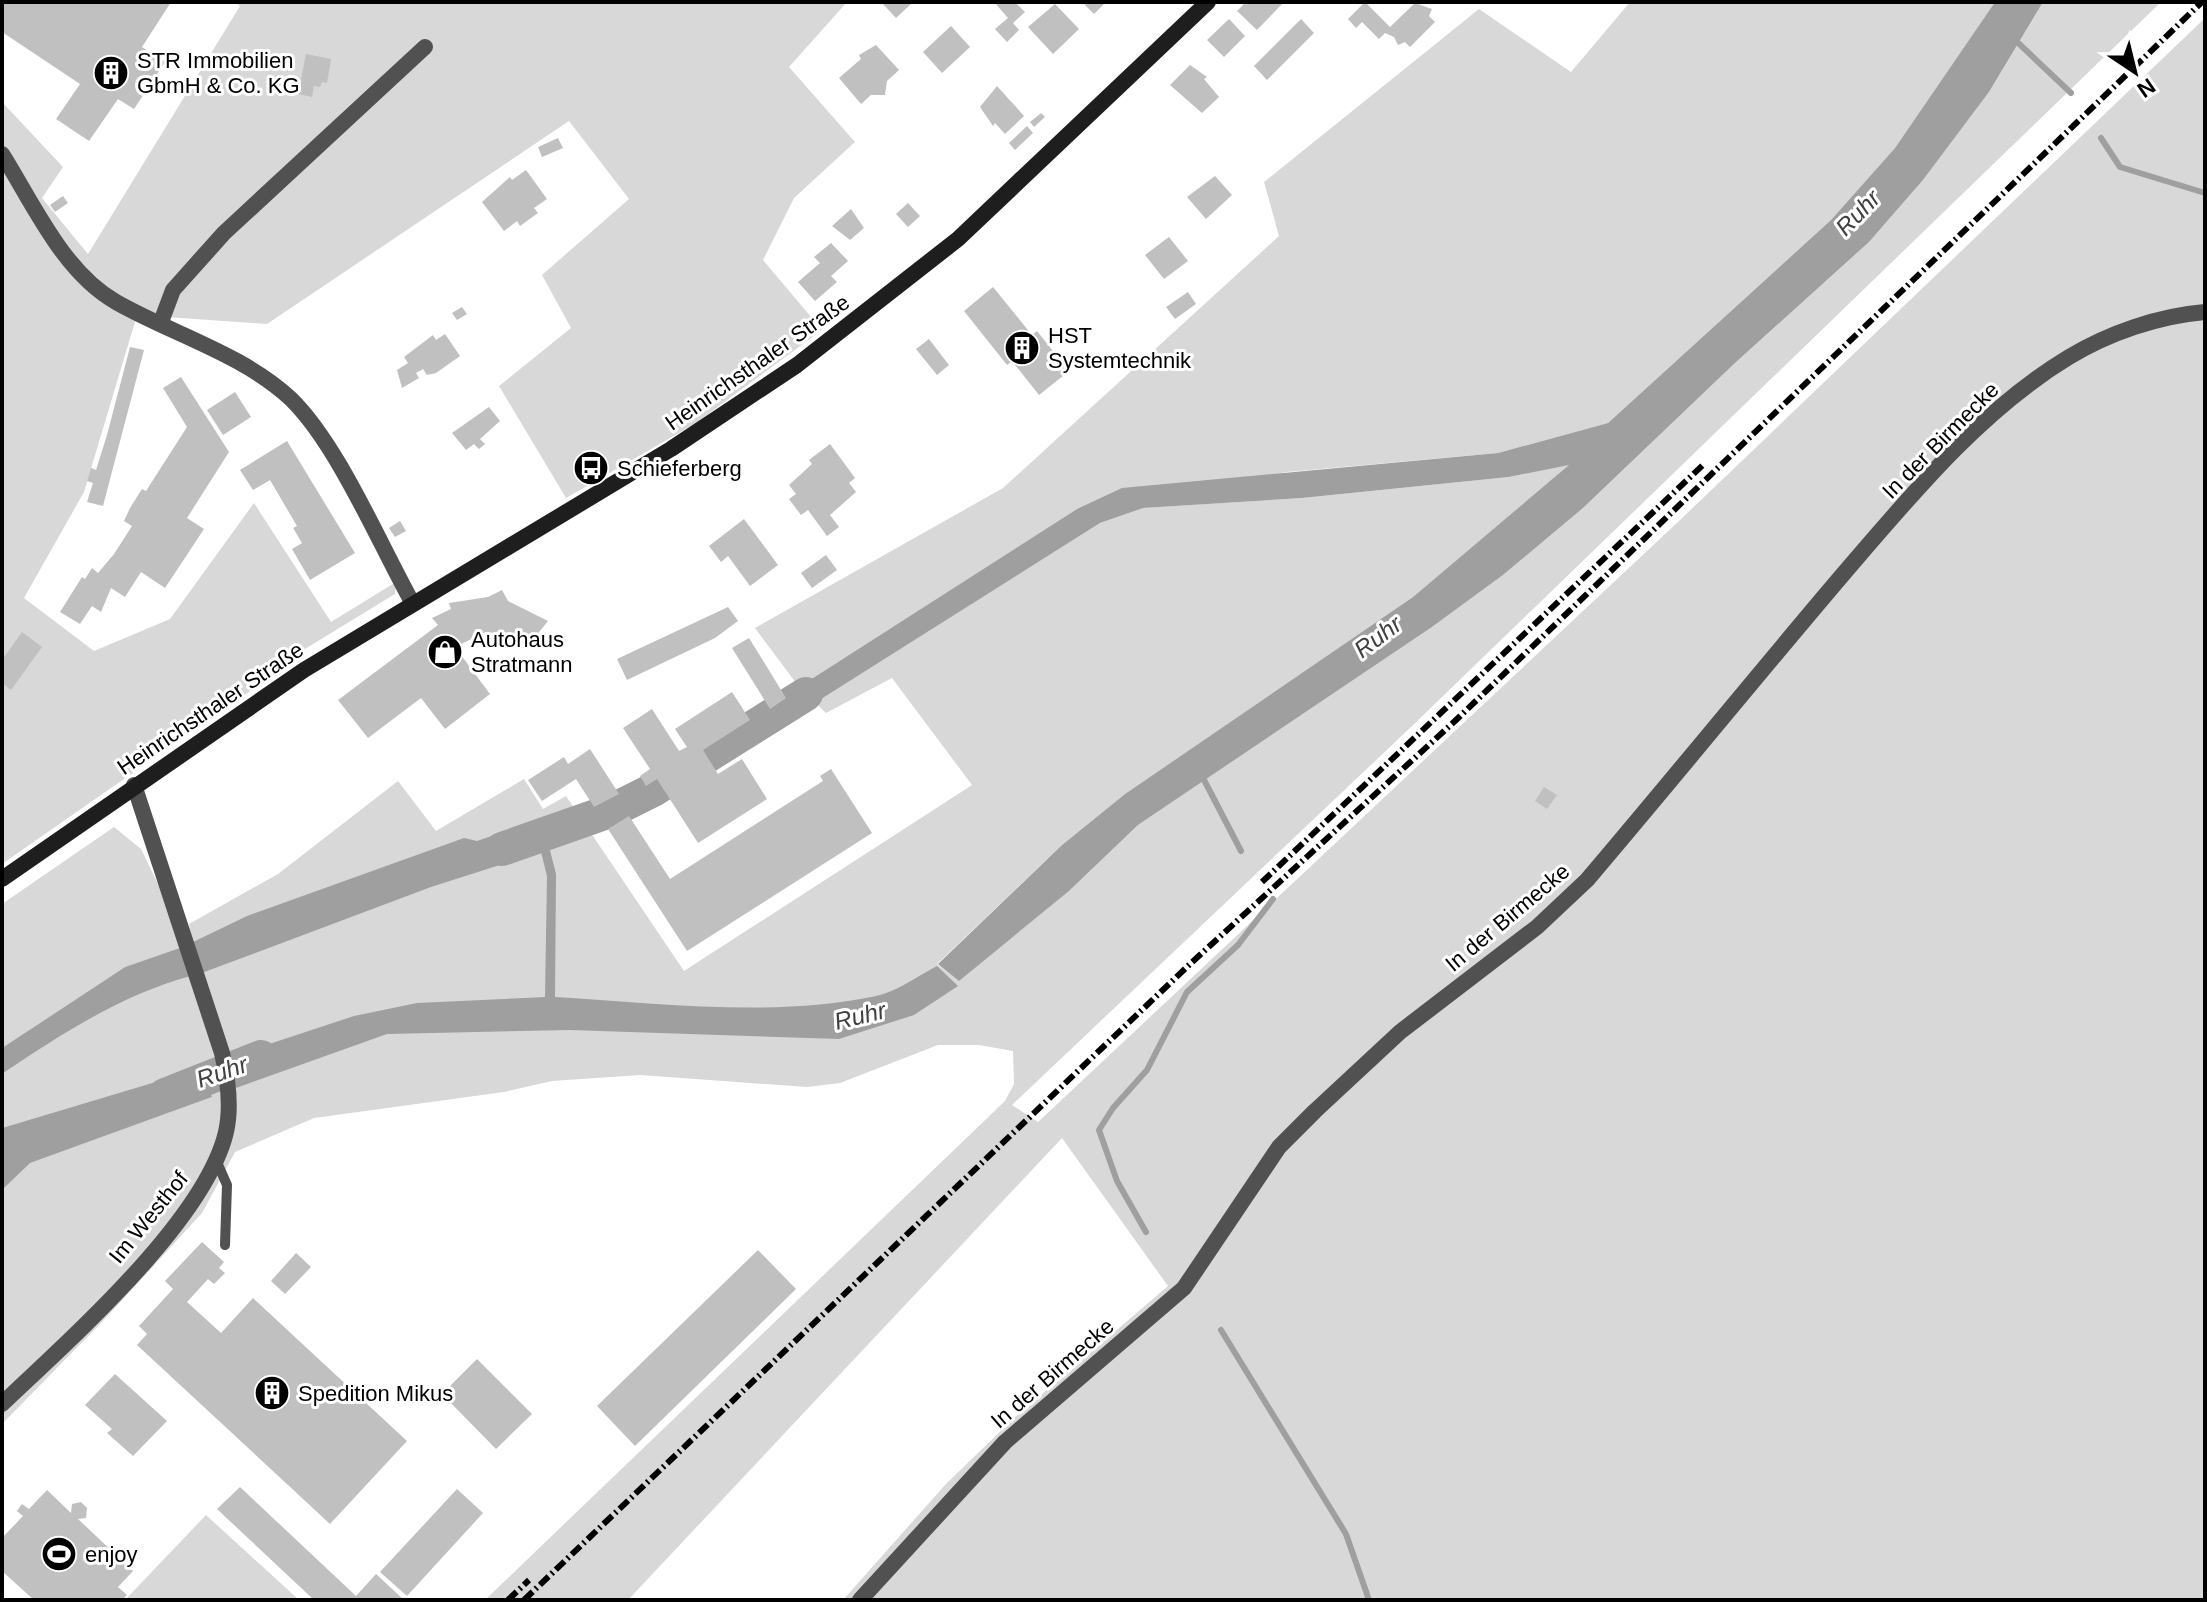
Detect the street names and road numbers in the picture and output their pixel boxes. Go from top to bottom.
street label: Heinrichsthaler Straße [660,289,854,435]
street label: In der Birmecke [1877,377,2004,504]
street label: Heinrichsthaler Straße [113,637,308,780]
street label: In der Birmecke [1440,858,1574,976]
street label: Im Westhof [104,1166,194,1268]
street label: In der Birmecke [986,1313,1119,1433]

